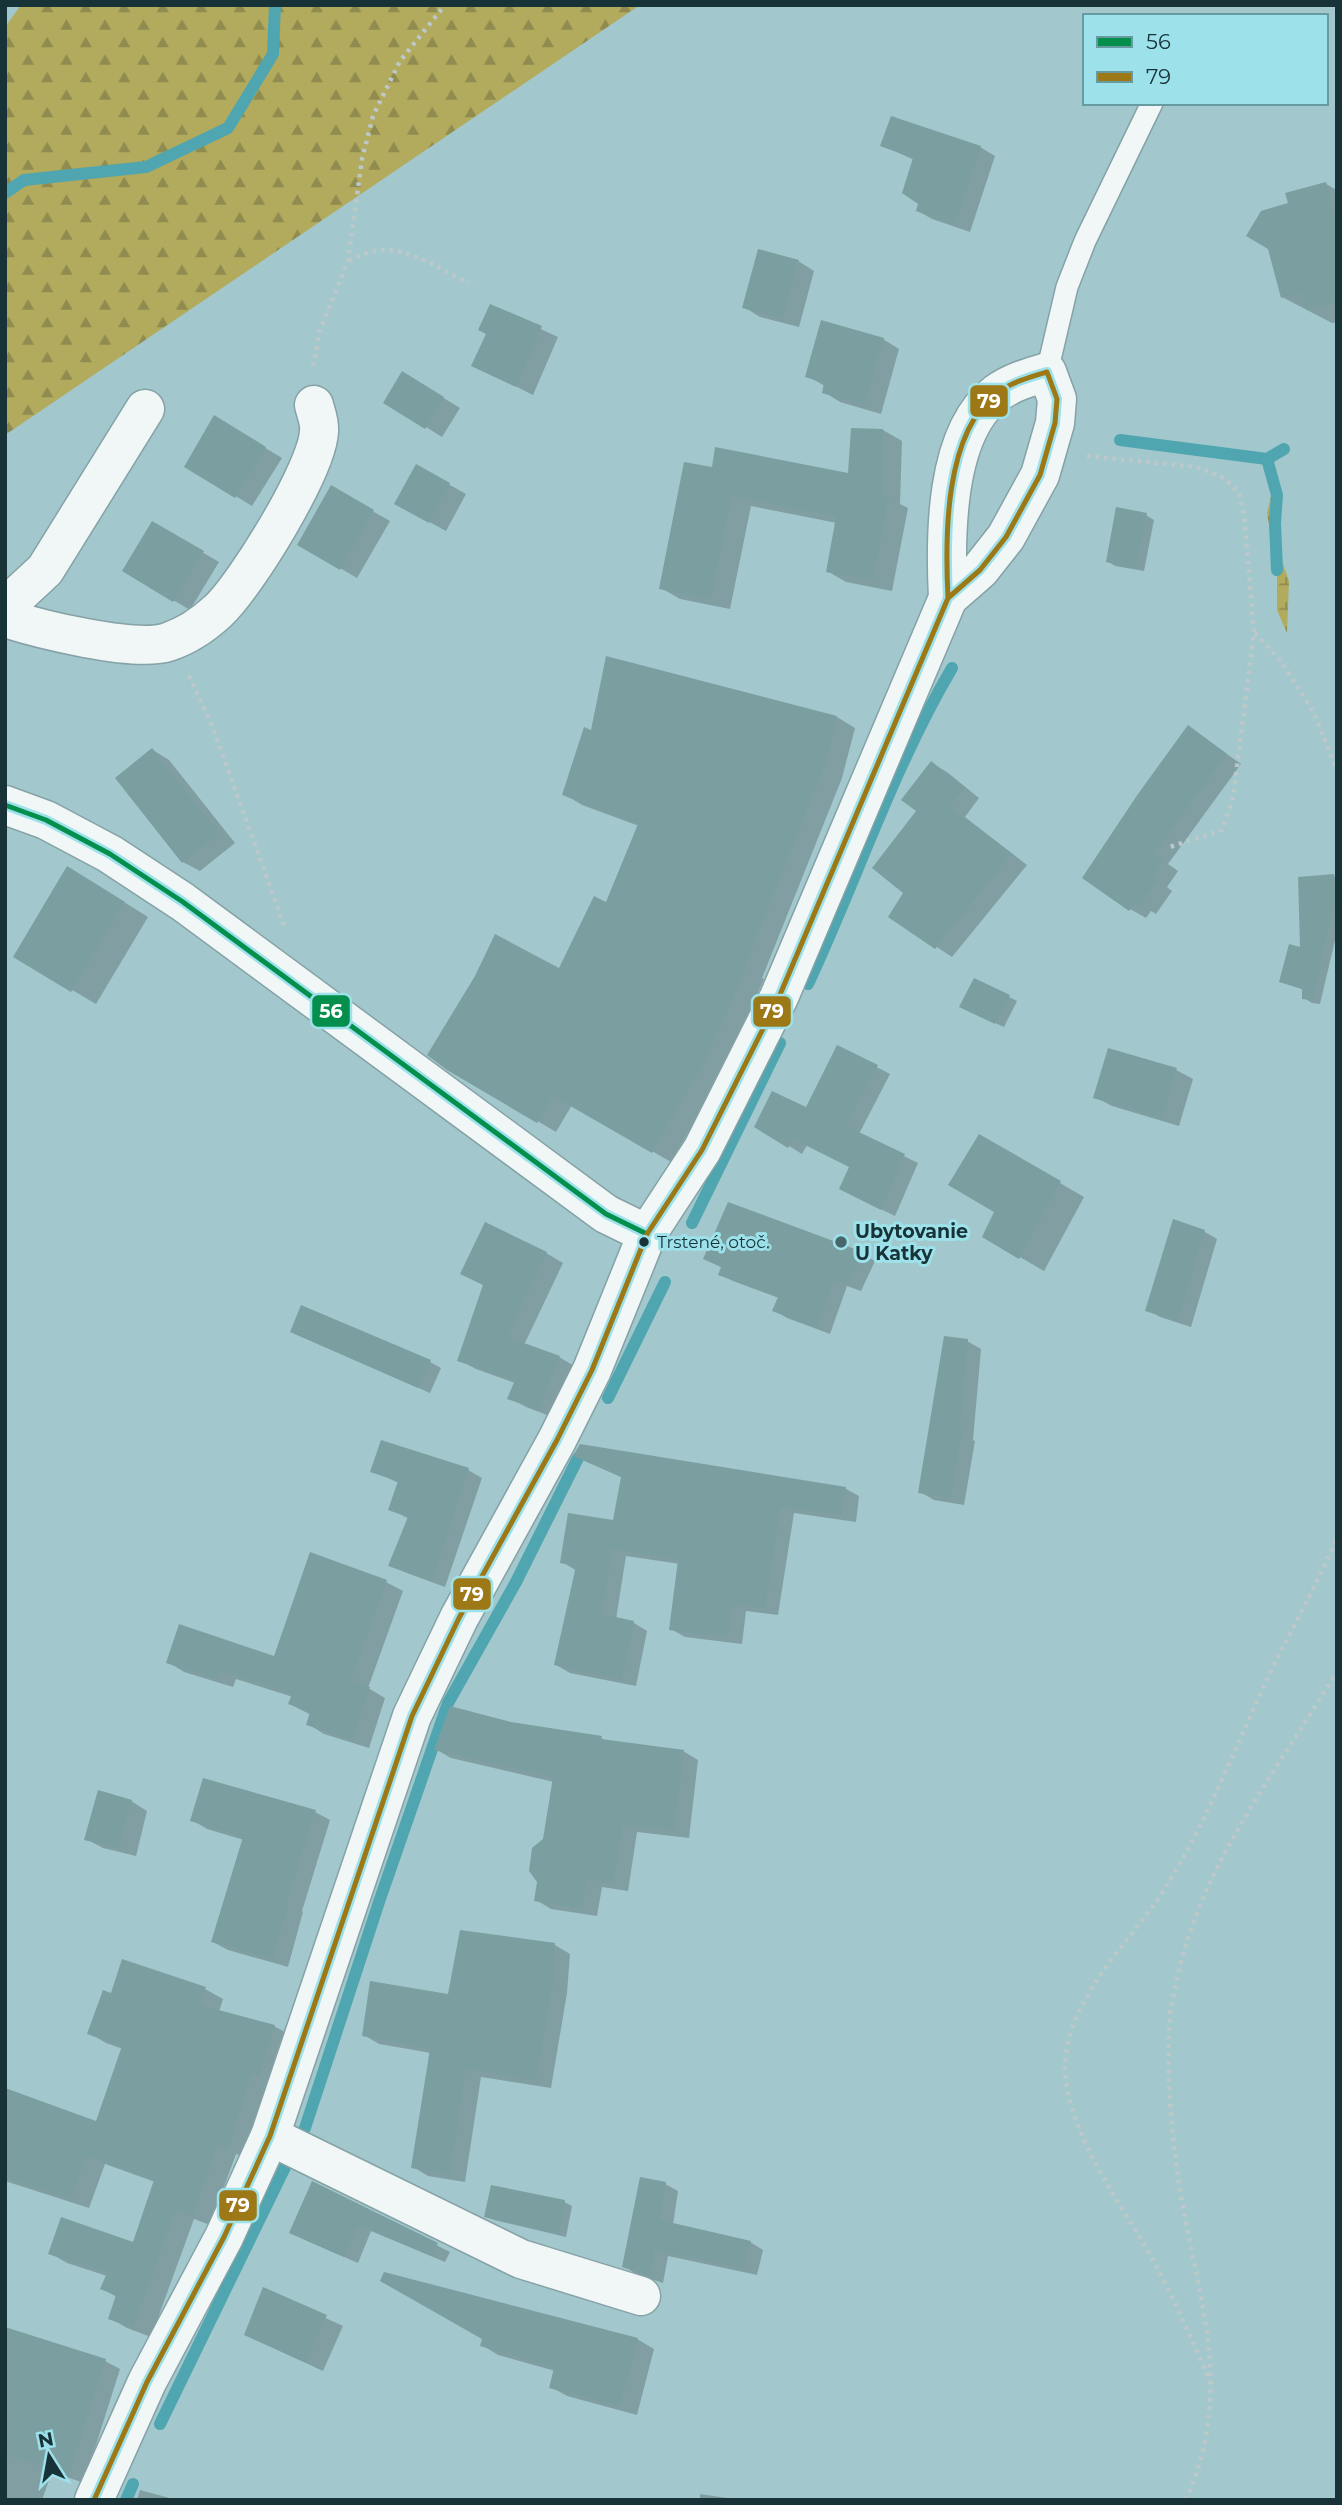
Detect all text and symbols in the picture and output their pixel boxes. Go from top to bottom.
legend [1083,14,1328,105]
text: 56 [1146,29,1171,54]
text: 79 [1146,64,1171,89]
line badge: 79 [969,384,1009,418]
text: 79 [977,390,1001,413]
line badge: 56 [311,994,351,1028]
line badge: 79 [752,995,792,1028]
text: 56 [319,1000,343,1023]
text: 79 [760,1000,784,1023]
place label: Ubytovanie U Katky [855,1220,968,1265]
place label: Trstené, otoč. [657,1232,770,1252]
marker: Ubytovanie U Katky [833,1234,849,1250]
marker: Trstené, otoč. [637,1235,651,1249]
line badge: 79 [452,1577,492,1611]
text: 79 [460,1583,484,1606]
line badge: 79 [218,2189,258,2222]
text: 79 [226,2194,250,2217]
north arrow [14,2421,84,2491]
text: N [36,2427,56,2453]

